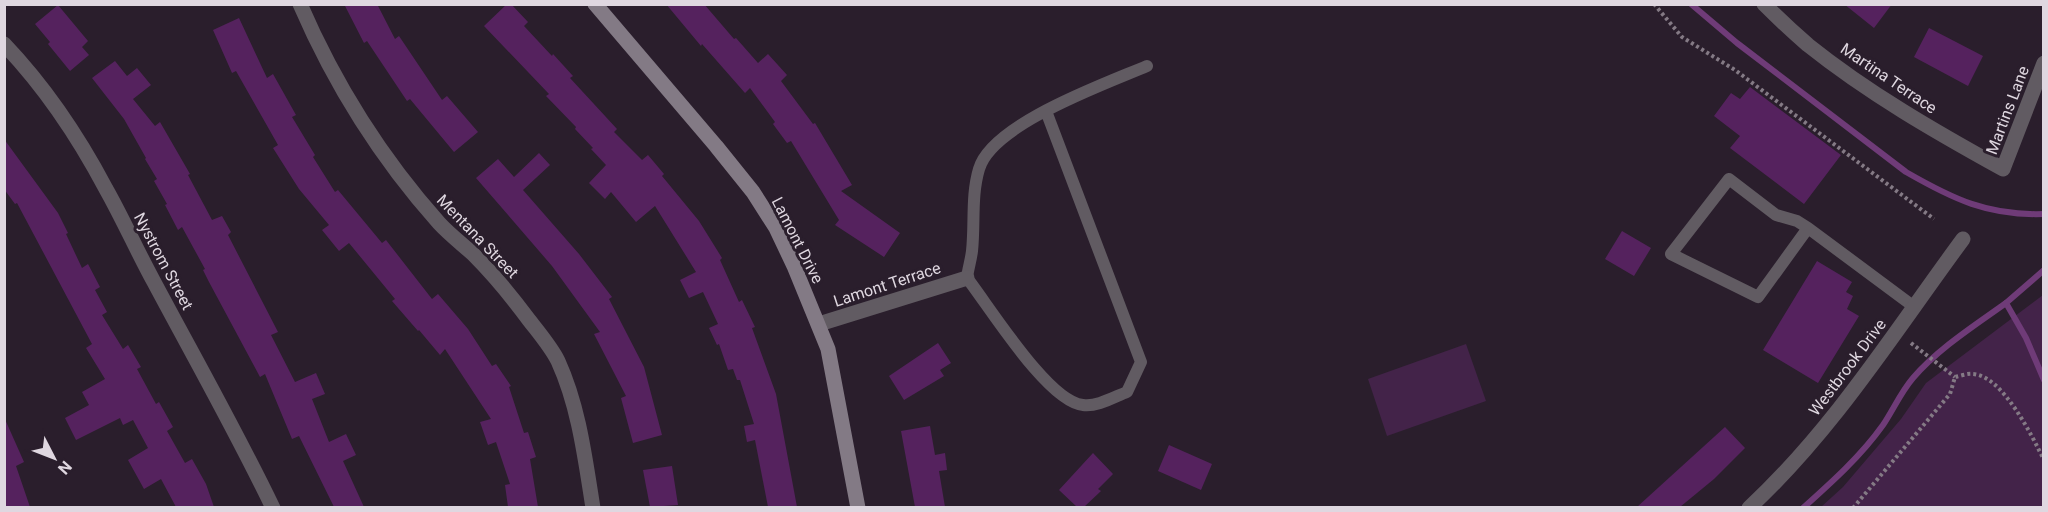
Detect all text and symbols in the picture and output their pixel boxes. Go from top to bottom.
street label: Martina Terrace [1837,39,1941,118]
street label: Martins Lane [1982,63,2033,157]
street label: Mentana Street [433,191,522,282]
street label: Lamont Drive [768,194,827,287]
street label: Nystrom Street [130,210,197,313]
street label: Lamont Terrace [831,258,943,311]
street label: Westbrook Drive [1805,315,1890,420]
north arrow [24,428,84,488]
text: N [54,457,76,478]

